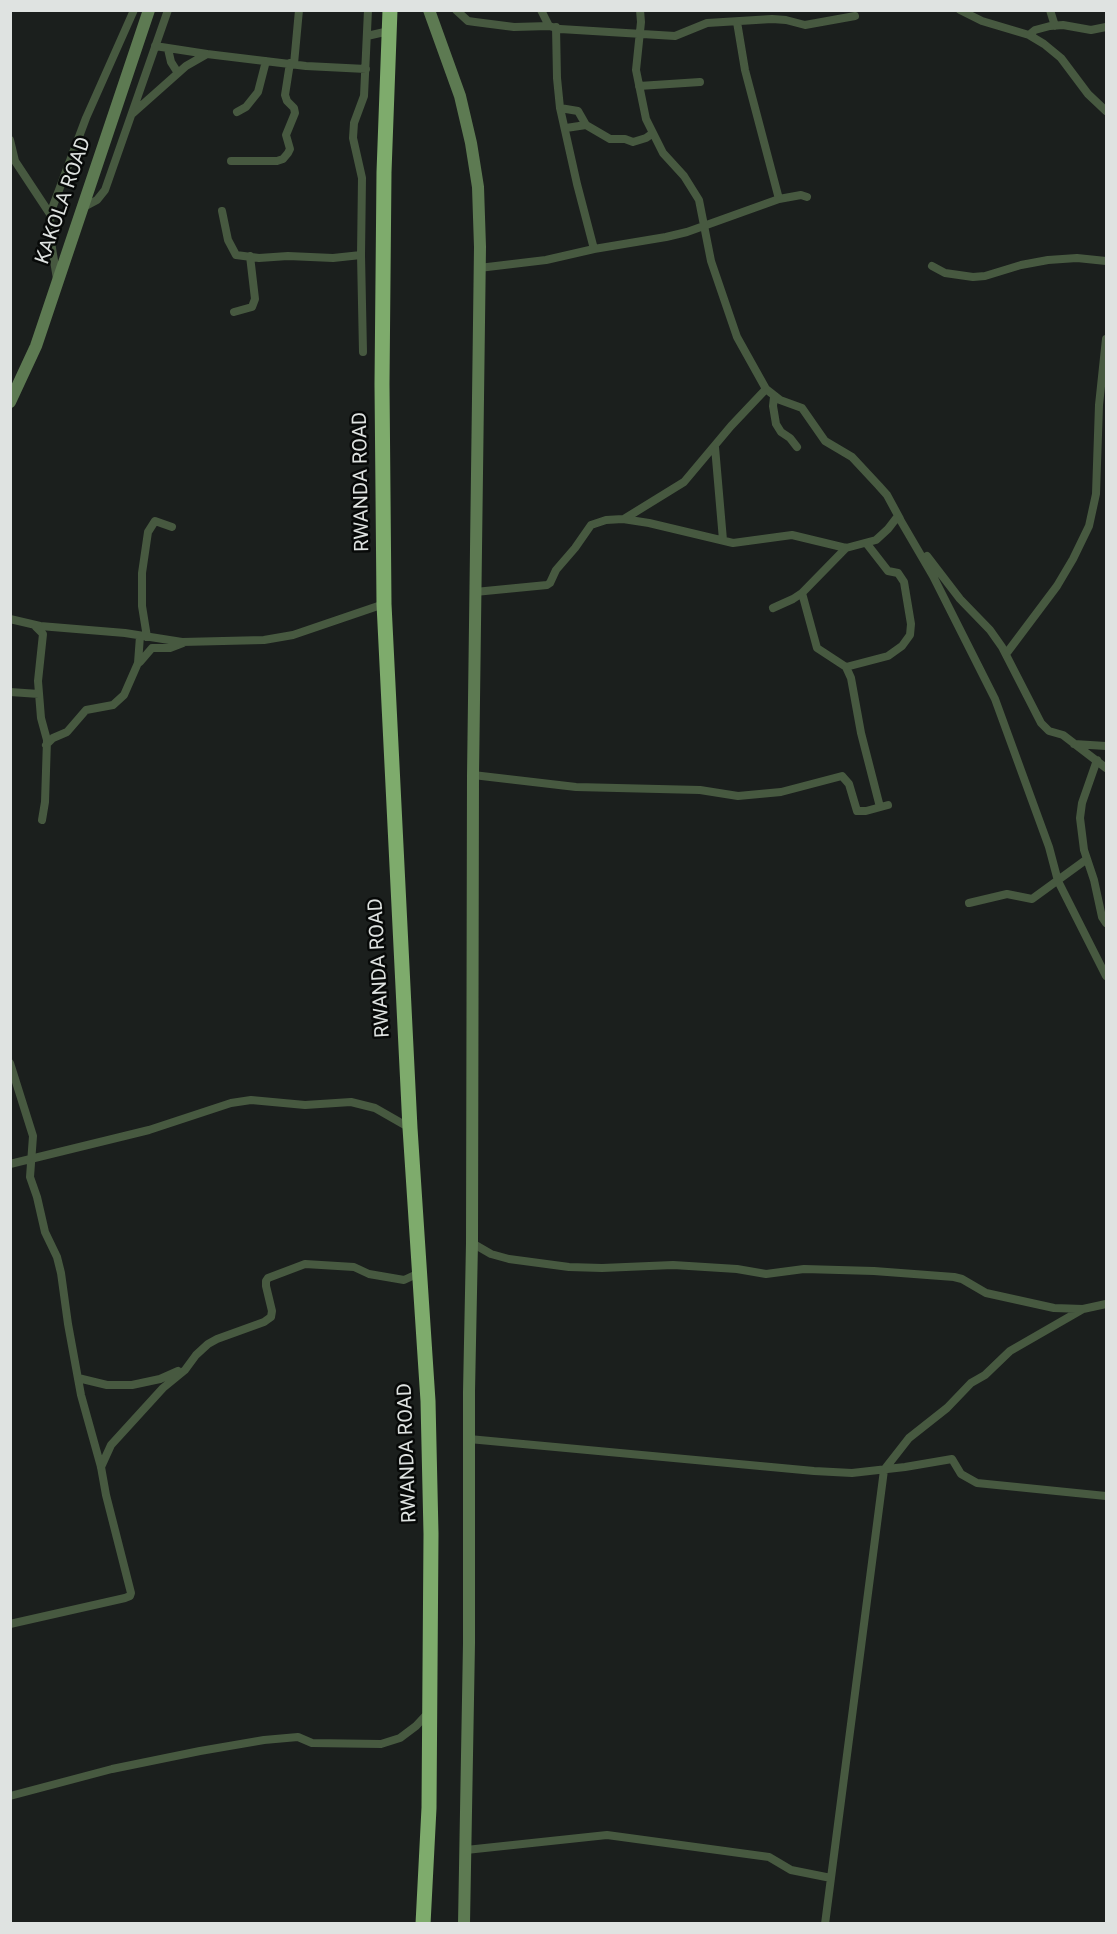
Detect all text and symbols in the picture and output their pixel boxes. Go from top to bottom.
street label: KAKOLA ROAD [31,134,97,268]
street label: RWANDA ROAD [349,412,375,552]
street label: RWANDA ROAD [364,897,396,1039]
street label: RWANDA ROAD [394,1383,422,1523]

